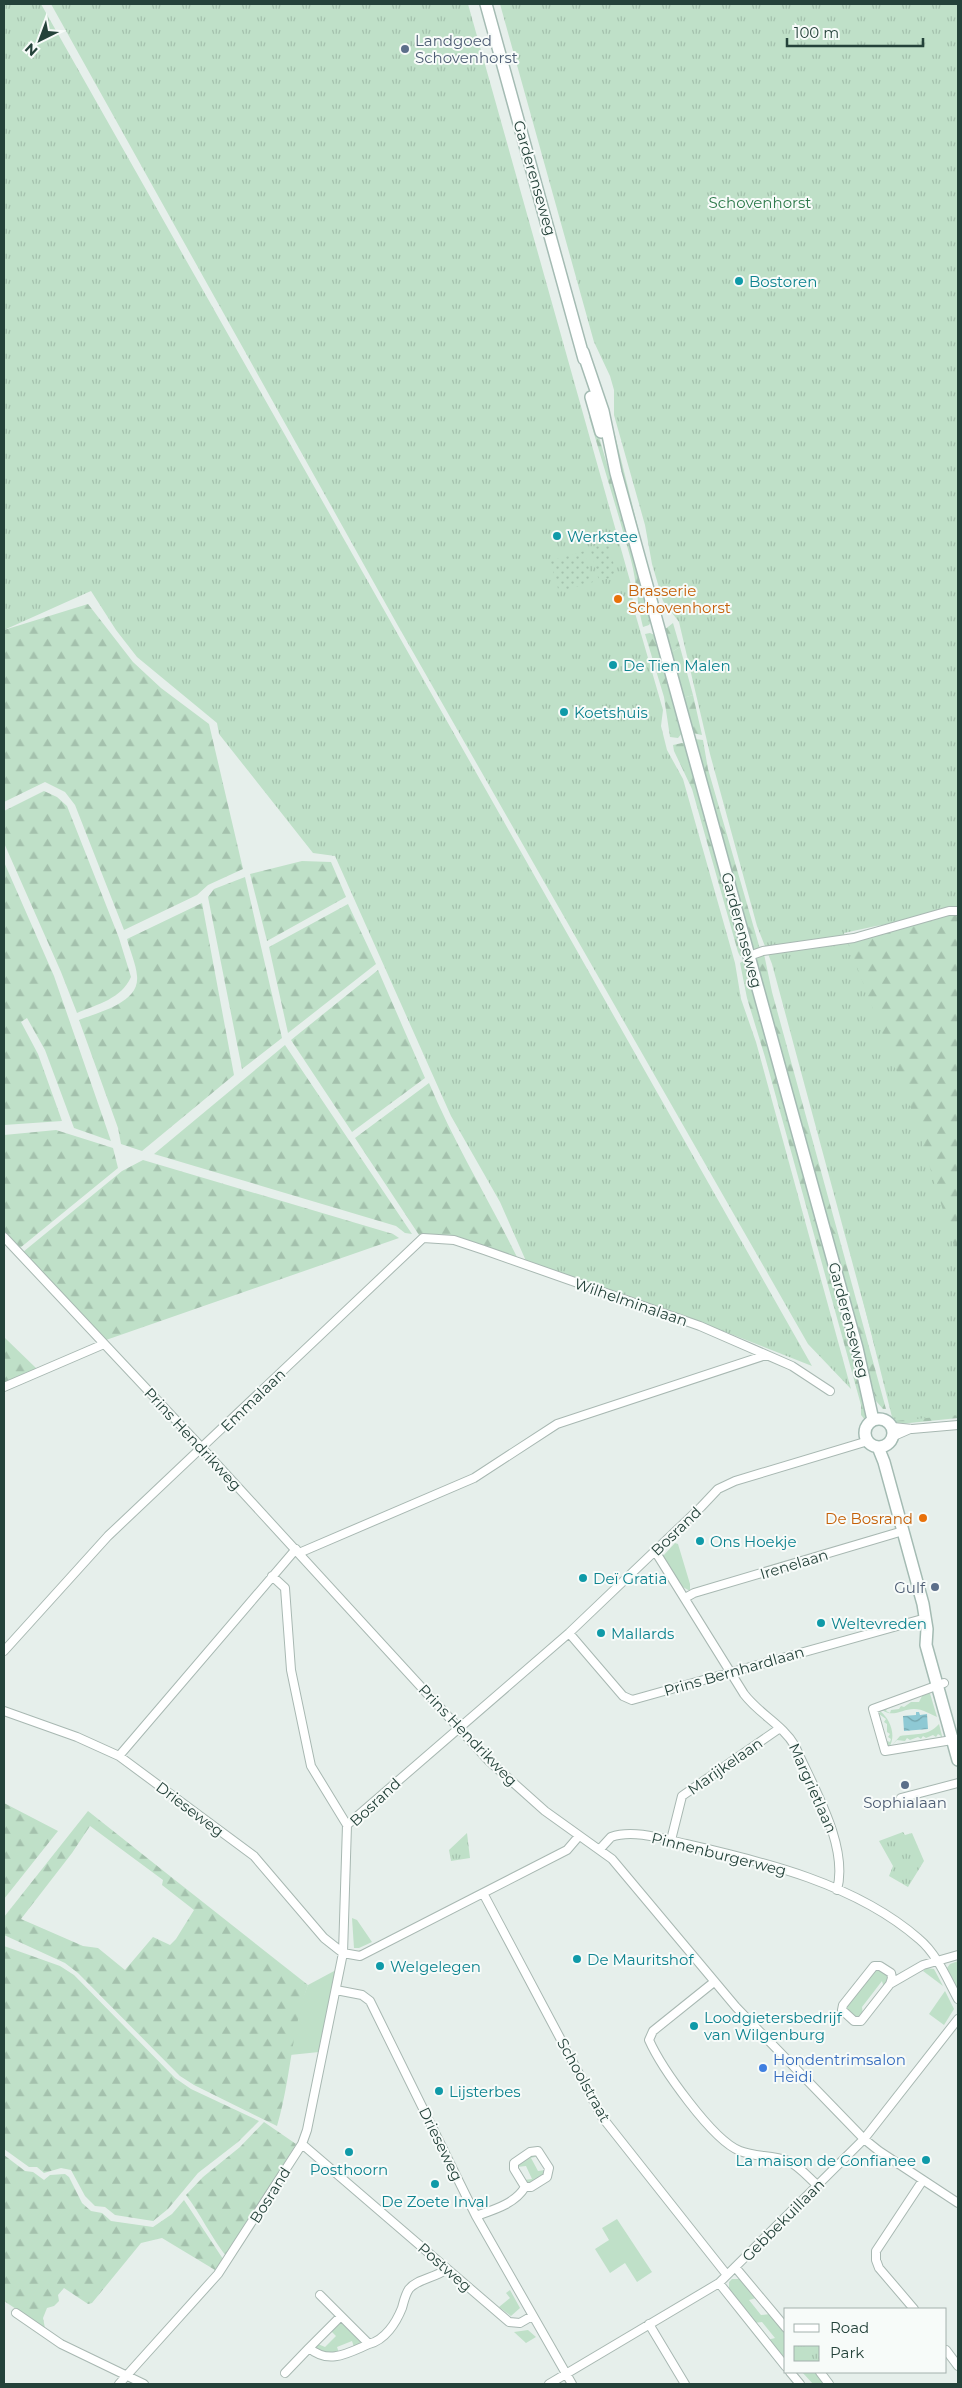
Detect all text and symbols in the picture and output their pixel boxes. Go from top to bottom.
north arrow [15,15,65,65]
scale bar [787,15,923,47]
text: 100 m [794,23,839,42]
place label: Landgoed Schovenhorst [415,31,518,67]
text: N [21,39,42,60]
marker: Landgoed Schovenhorst [399,43,411,55]
street label: Garderenseweg [509,118,561,238]
park label: Schovenhorst [709,193,811,212]
place label: Bostoren [749,272,817,291]
marker: Bostoren [733,275,745,287]
place label: Werkstee [567,527,638,546]
marker: Werkstee [551,530,563,542]
place label: Brasserie Schovenhorst [628,581,731,617]
marker: Brasserie Schovenhorst [612,593,624,605]
place label: De Tien Malen [623,656,731,675]
marker: De Tien Malen [607,659,619,671]
place label: Koetshuis [574,703,648,722]
marker: Koetshuis [558,706,570,718]
street label: Garderenseweg [717,870,767,990]
street label: Garderenseweg [824,1260,874,1380]
street label: Wilhelminalaan [572,1274,690,1330]
street label: Emmalaan [217,1364,289,1436]
street label: Prins Hendrikweg [140,1383,246,1495]
street label: Bosrand [647,1502,705,1560]
place label: De Bosrand [825,1509,913,1528]
marker: De Bosrand [917,1512,929,1524]
place label: Ons Hoekje [710,1532,796,1551]
marker: Ons Hoekje [694,1535,706,1547]
street label: Irenelaan [758,1545,830,1583]
place label: Deï Gratia [593,1569,667,1588]
marker: Deï Gratia [577,1572,589,1584]
place label: Gulf [894,1578,926,1597]
marker: Gulf [929,1581,941,1593]
place label: Weltevreden [831,1614,927,1633]
marker: Weltevreden [815,1617,827,1629]
place label: Mallards [611,1624,674,1643]
marker: Mallards [595,1627,607,1639]
street label: Prins Bernhardlaan [662,1642,806,1700]
street label: Prins Hendrikweg [415,1680,521,1790]
street label: Marijkelaan [684,1733,766,1799]
street label: Margrietlaan [785,1740,841,1836]
street label: Bosrand [346,1774,404,1830]
street label: Drieseweg [152,1777,228,1841]
marker: Sophialaan [899,1779,911,1791]
place label: Sophialaan [863,1793,947,1812]
street label: Pinnenburgerweg [650,1828,788,1880]
place label: De Mauritshof [587,1950,694,1969]
marker: De Mauritshof [571,1953,583,1965]
place label: Welgelegen [390,1957,481,1976]
marker: Welgelegen [374,1960,386,1972]
place label: Loodgietersbedrijf van Wilgenburg [704,2008,843,2044]
marker: Loodgietersbedrijf van Wilgenburg [688,2020,700,2032]
street label: Schoolstraat [553,2035,615,2125]
place label: Hondentrimsalon Heidi [773,2050,906,2086]
marker: Hondentrimsalon Heidi [757,2062,769,2074]
place label: Lijsterbes [449,2082,521,2101]
marker: Lijsterbes [433,2085,445,2097]
street label: Drieseweg [415,2104,467,2184]
marker: Posthoorn [343,2146,355,2158]
place label: La maison de Confianee [736,2151,916,2170]
marker: La maison de Confianee [920,2154,932,2166]
place label: Posthoorn [310,2160,388,2179]
street label: Bosrand [245,2163,295,2227]
street label: Gebbekuillaan [738,2175,828,2265]
marker: De Zoete Inval [429,2178,441,2190]
place label: De Zoete Inval [381,2192,489,2211]
street label: Postweg [414,2238,476,2296]
legend [784,2308,947,2373]
text: Road [830,2318,869,2337]
text: Park [830,2343,864,2362]

